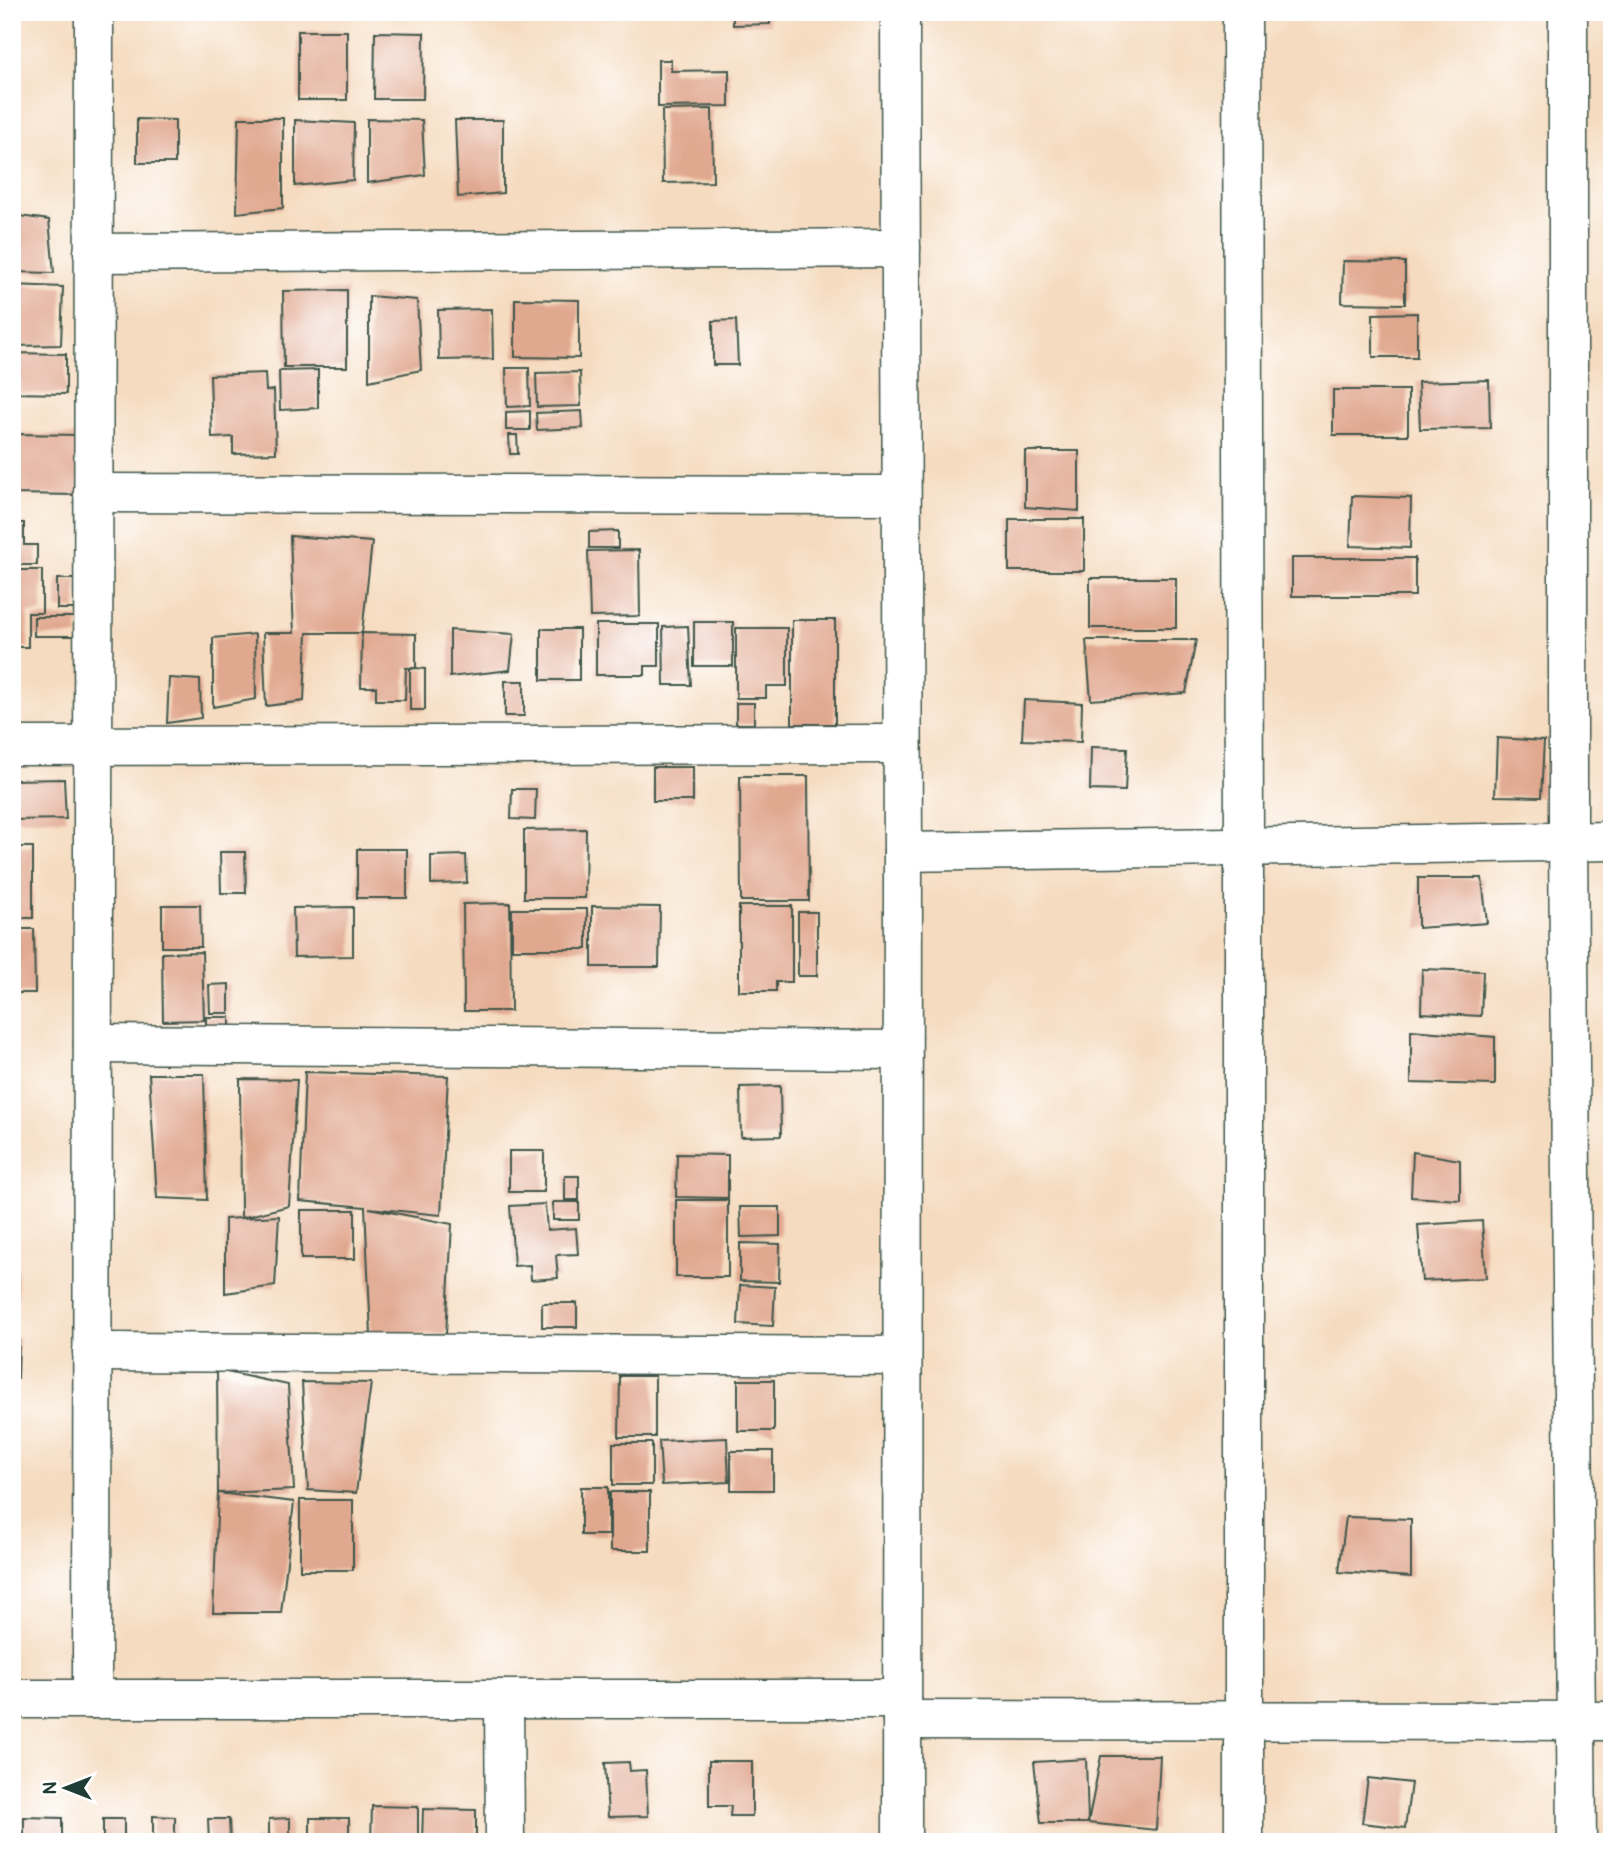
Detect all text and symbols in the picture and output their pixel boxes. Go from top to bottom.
north arrow [32,1752,102,1822]
text: N [38,1781,62,1794]

